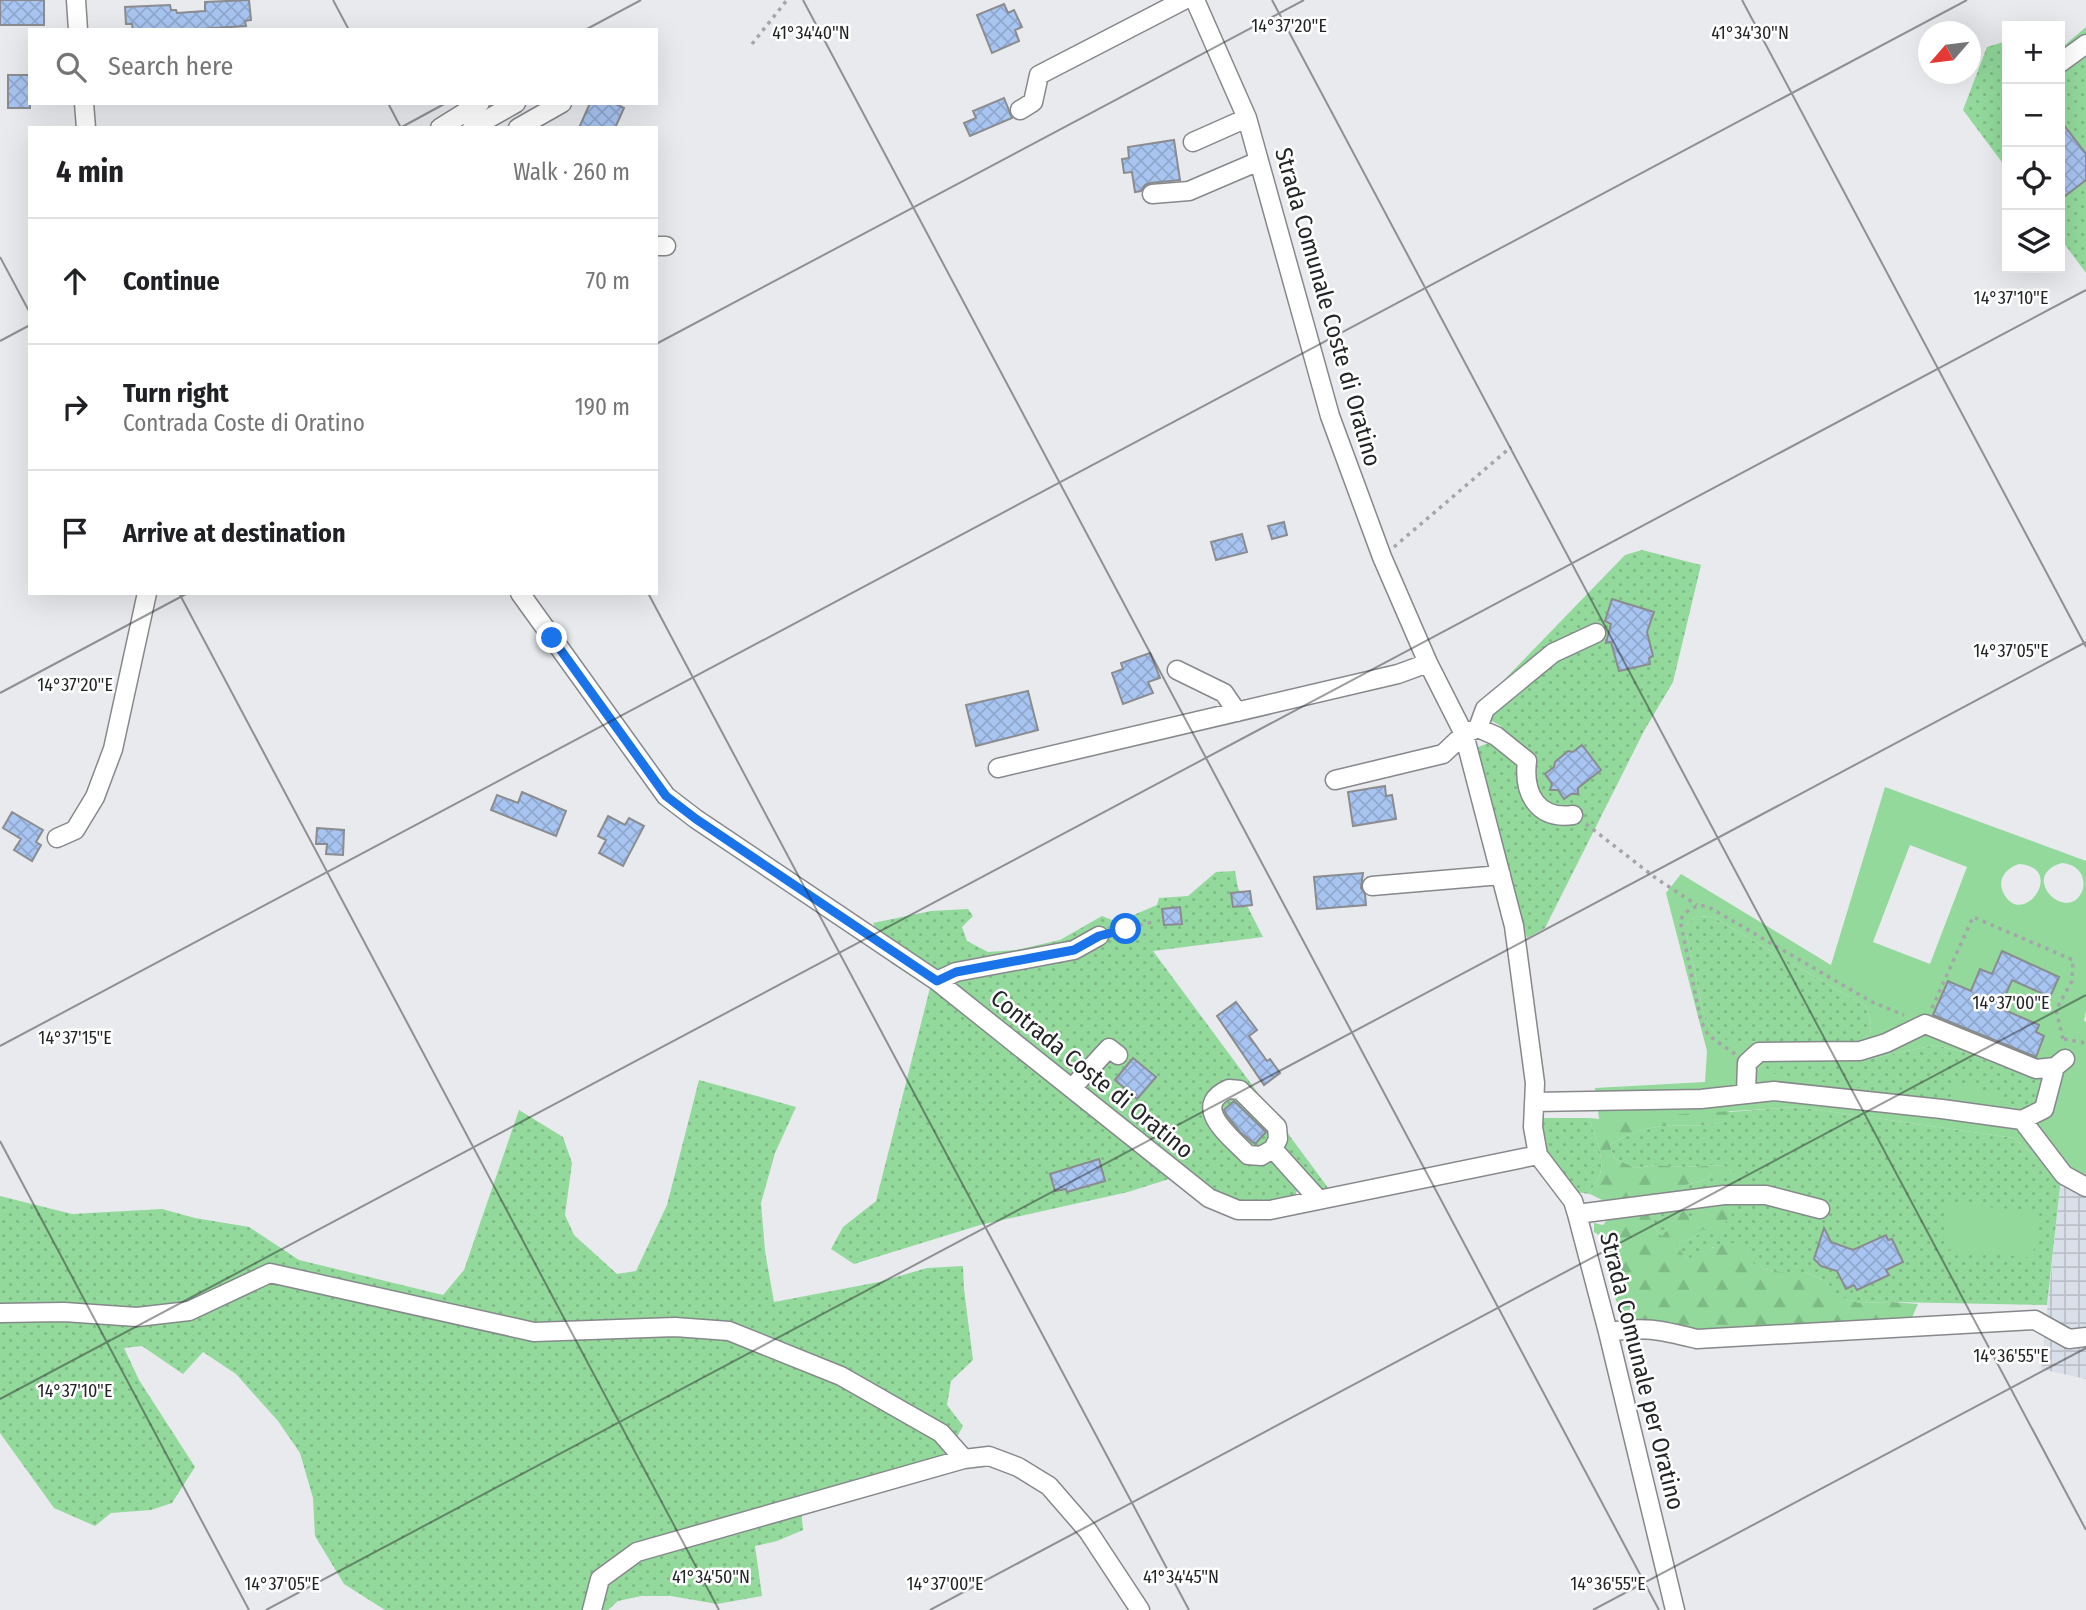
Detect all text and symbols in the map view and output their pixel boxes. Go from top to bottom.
text: 14°37'20"E [1251,15,1327,37]
north arrow [1918,21,1981,84]
map controls [2002,21,2065,273]
button: + [2002,21,2065,84]
text: 41°34'40"N [772,22,850,44]
text: 41°34'30"N [1711,22,1789,44]
search box [28,28,658,105]
icon: search [52,48,90,86]
text: Search here [108,51,233,82]
button: − [2002,84,2065,147]
street label: Strada Comunale Coste di Oratino [1269,144,1387,470]
button: locate [2002,147,2065,210]
text: 4 min [56,154,124,190]
text: Walk · 260 m [513,158,630,186]
button: layers [2002,210,2065,273]
icon: ahead [56,262,94,300]
text: Continue [123,266,220,297]
text: 70 m [586,267,630,295]
text: 14°37'10"E [1974,287,2048,309]
text: Turn right [123,378,229,409]
icon: right [56,388,94,426]
text: 190 m [575,393,630,421]
text: Contrada Coste di Oratino [123,409,365,437]
icon: arrive [56,514,94,552]
text: Arrive at destination [123,518,346,549]
route end [536,622,567,653]
text: 14°37'05"E [1973,640,2049,662]
text: 14°37'20"E [37,674,113,696]
route start [1110,913,1141,944]
street label: Contrada Coste di Oratino [985,984,1199,1164]
text: 14°37'00"E [1973,992,2049,1014]
text: 14°37'15"E [38,1027,112,1049]
street label: Strada Comunale per Oratino [1594,1229,1690,1513]
text: 14°36'55"E [1973,1345,2049,1367]
text: 14°37'10"E [38,1380,112,1402]
text: 41°34'50"N [672,1566,750,1588]
text: 41°34'45"N [1143,1566,1219,1588]
text: 14°37'05"E [244,1573,320,1595]
text: 14°37'00"E [907,1573,983,1595]
text: 14°36'55"E [1570,1573,1646,1595]

